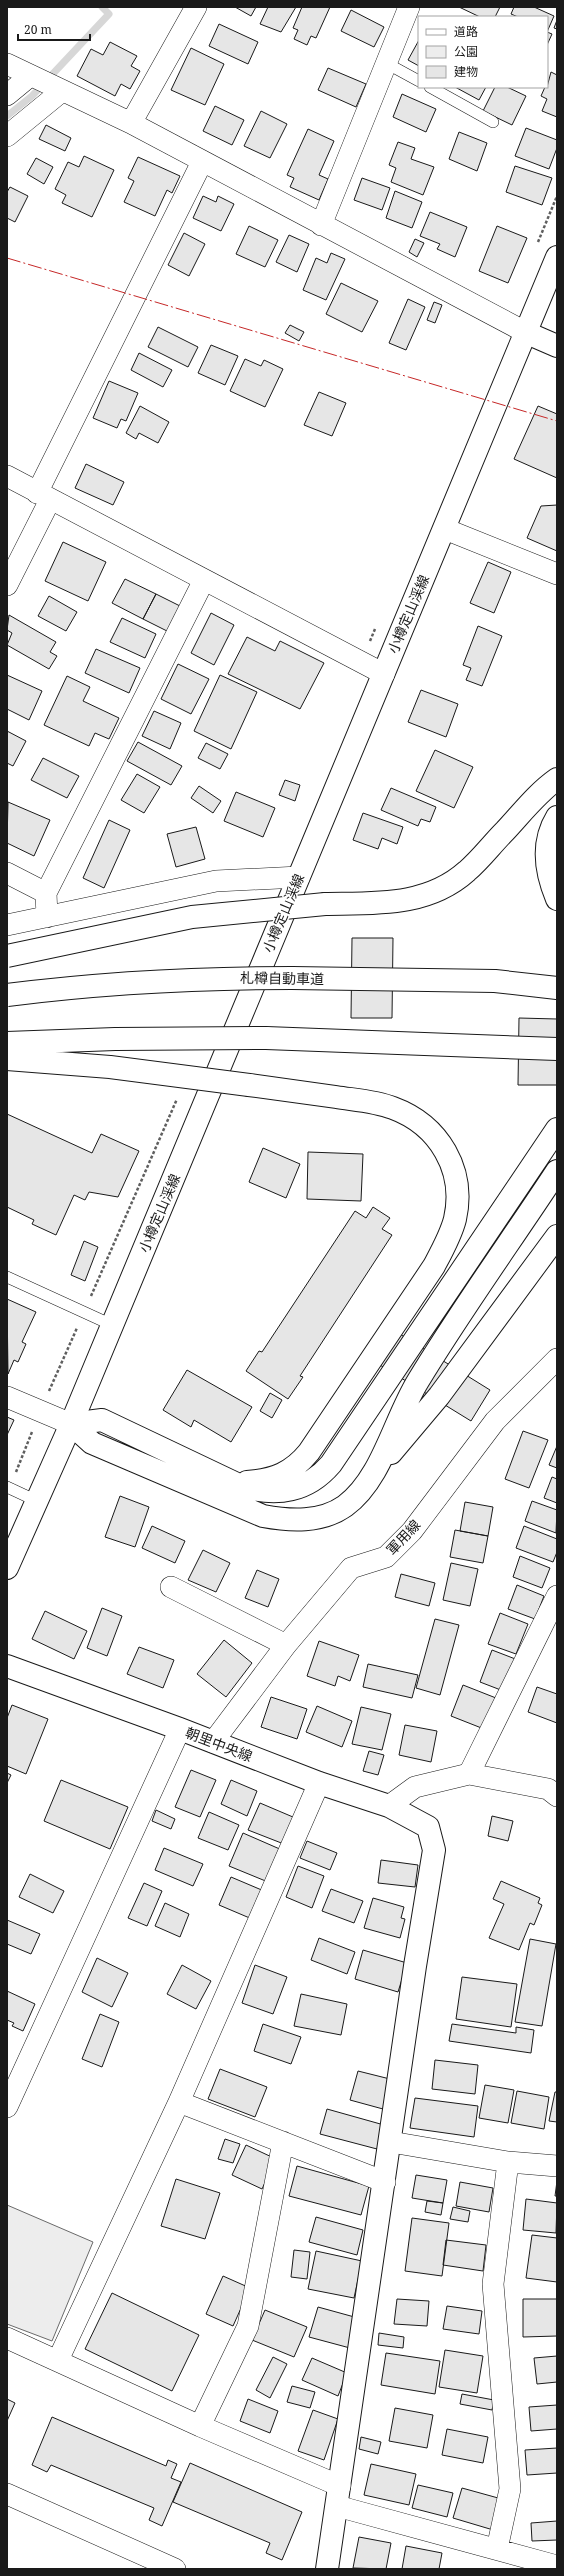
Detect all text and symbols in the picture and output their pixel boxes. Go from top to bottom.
scale bar [18,16,90,42]
legend [418,16,548,88]
text: 20 m [24,21,52,38]
text: 道路 [454,23,478,40]
text: 公園 [454,43,478,60]
text: 建物 [454,63,478,80]
street label: 小樽定山渓線 [383,572,433,656]
street label: 小樽定山渓線 [258,871,308,955]
street label: 札樽自動車道 [240,968,324,988]
street label: 小樽定山渓線 [134,1171,184,1255]
street label: 軍用線 [382,1515,424,1559]
street label: 朝里中央線 [183,1723,255,1765]

